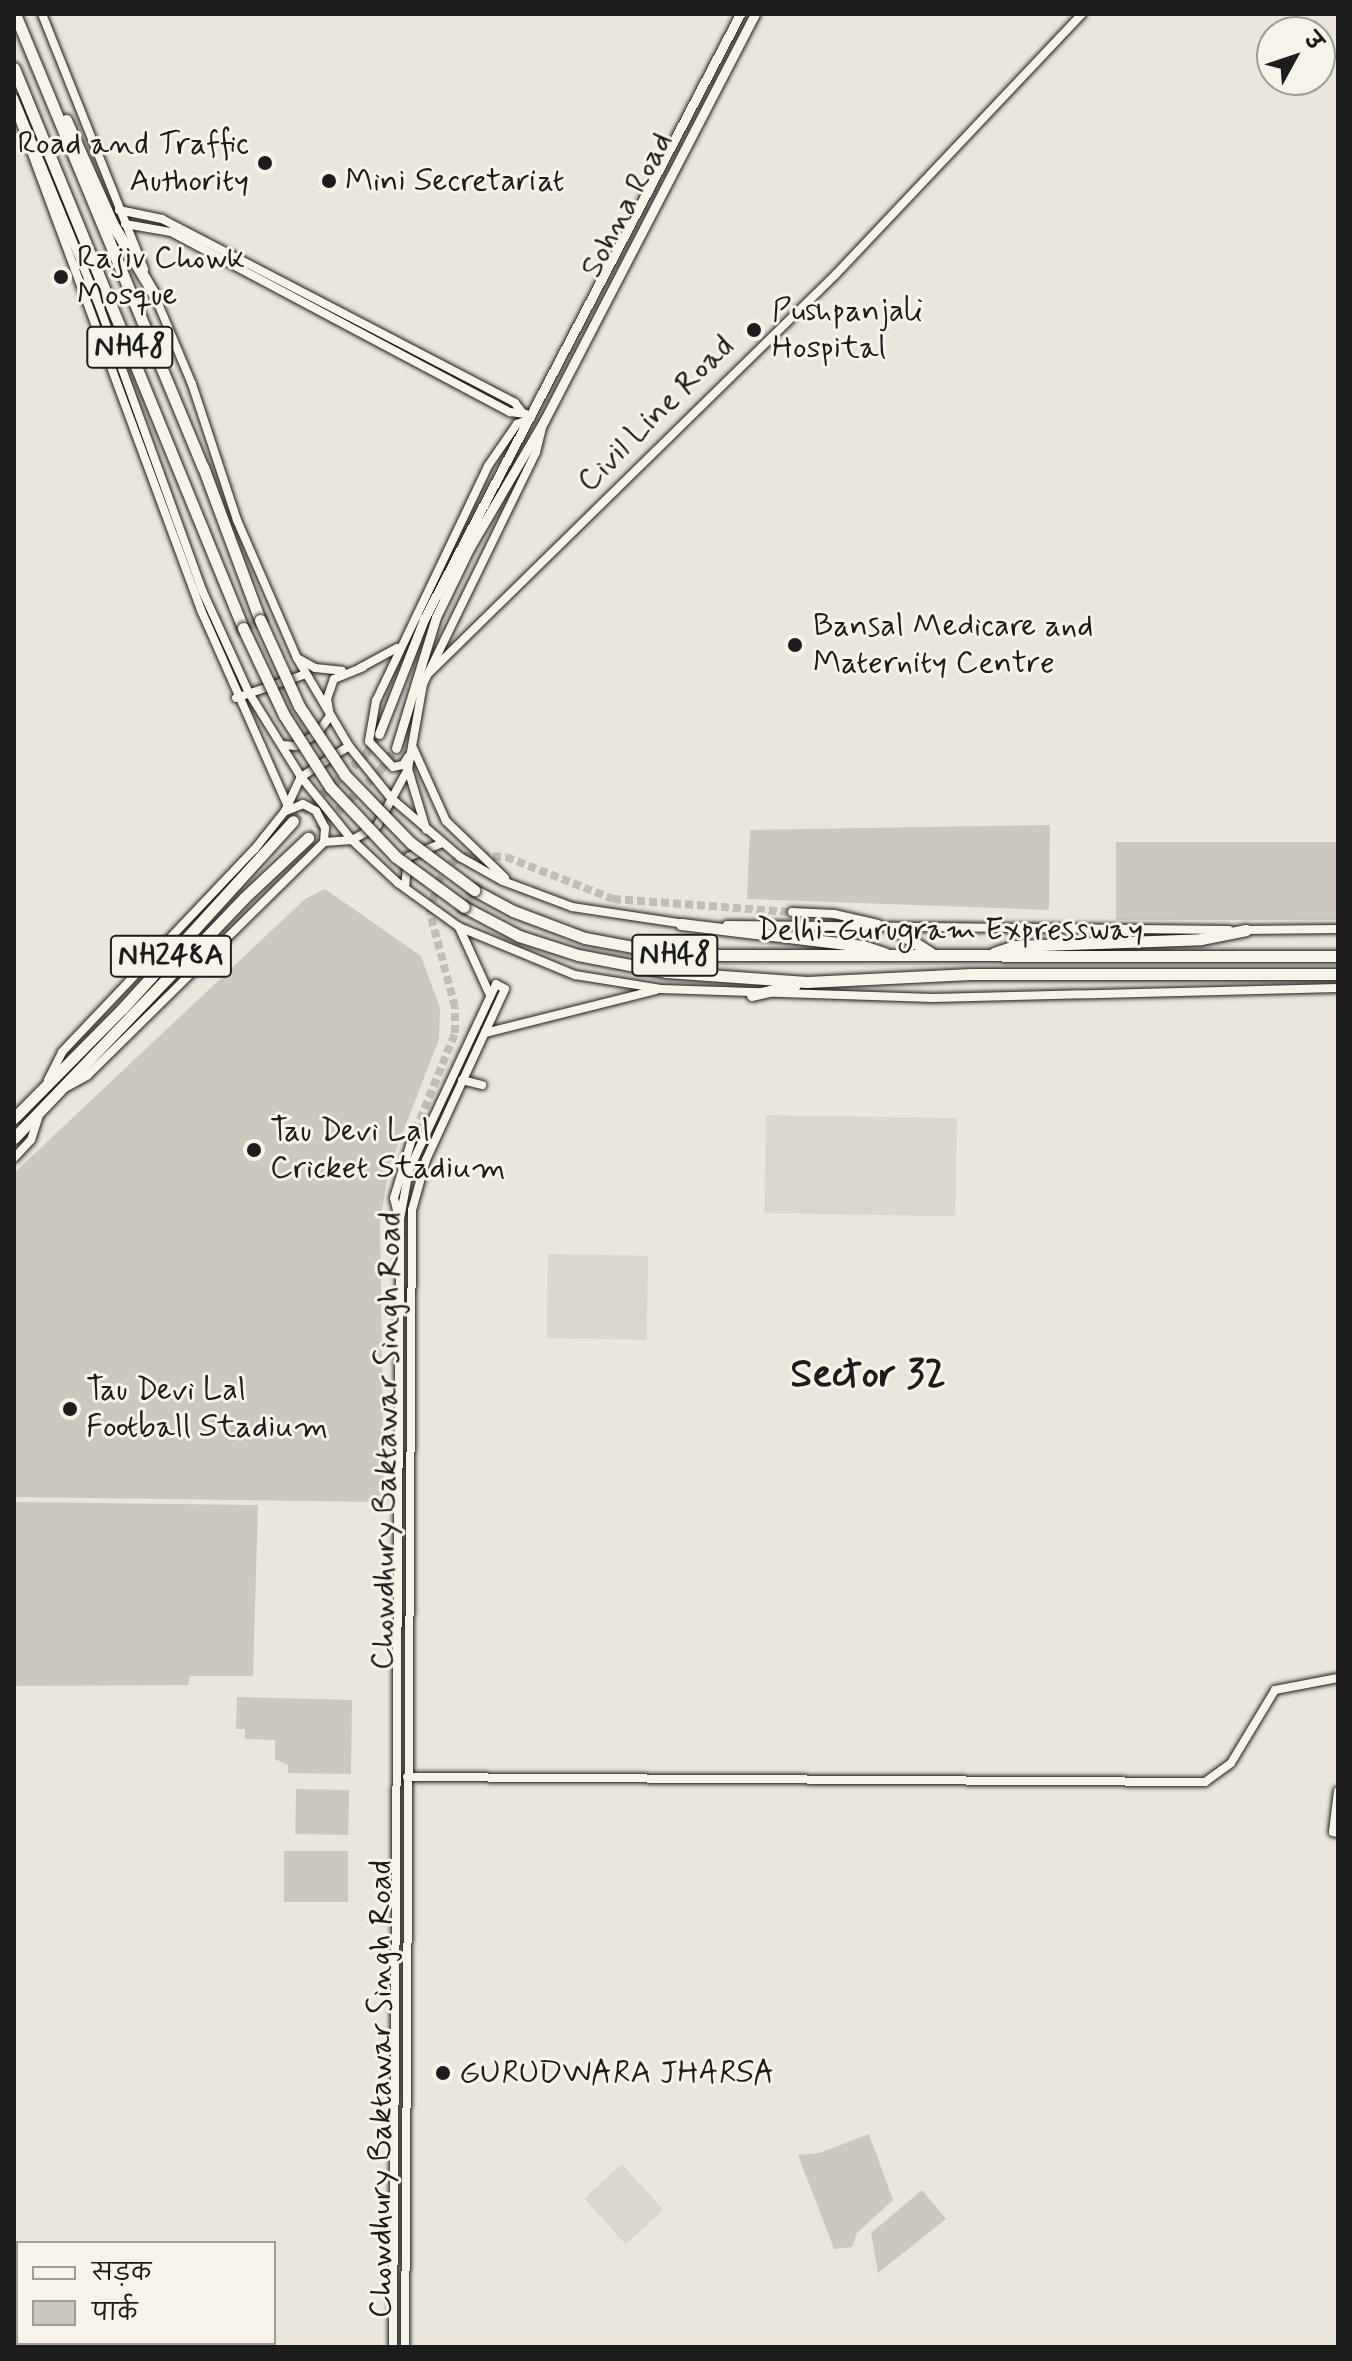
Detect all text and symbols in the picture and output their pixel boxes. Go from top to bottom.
north arrow [1256,16,1336,96]
text: उ [1297,27,1328,56]
street label: Sohna Road [573,125,681,285]
place label: Road and Traffic Authority [34,126,249,201]
marker: Road and Traffic Authority [256,154,274,172]
place label: Mini Secretariat [345,162,579,200]
marker: Mini Secretariat [320,172,338,190]
place label: Rajiv Chowk Mosque [77,240,245,315]
marker: Rajiv Chowk Mosque [52,268,70,286]
place label: Pushpanjali Hospital [772,293,923,368]
marker: Pushpanjali Hospital [743,319,765,341]
road number: NH48 [86,321,174,373]
street label: Civil Line Road [572,330,740,498]
place label: Bansal Medicare and Maternity Centre [813,608,1097,683]
marker: Bansal Medicare and Maternity Centre [784,634,806,656]
street label: Delhi-Gurugram Expressway [752,911,1148,949]
road number: NH48 [631,929,719,981]
road number: NH248A [109,930,233,982]
place label: Tau Devi Lal Cricket Stadium [270,1113,490,1188]
marker: Tau Devi Lal Cricket Stadium [245,1141,263,1159]
street label: Chowdhury Baktawar Singh Road [364,1215,410,1667]
district label: Sector 32 [790,1351,946,1399]
place label: Tau Devi Lal Football Stadium [86,1372,312,1447]
marker: Tau Devi Lal Football Stadium [61,1400,79,1418]
street label: Chowdhury Baktawar Singh Road [362,1863,400,2315]
place label: GURUDWARA JHARSA [459,2054,777,2092]
marker: GURUDWARA JHARSA [434,2064,452,2082]
legend [16,2241,276,2345]
text: सड़क [92,2258,151,2289]
text: पार्क [92,2298,137,2329]

